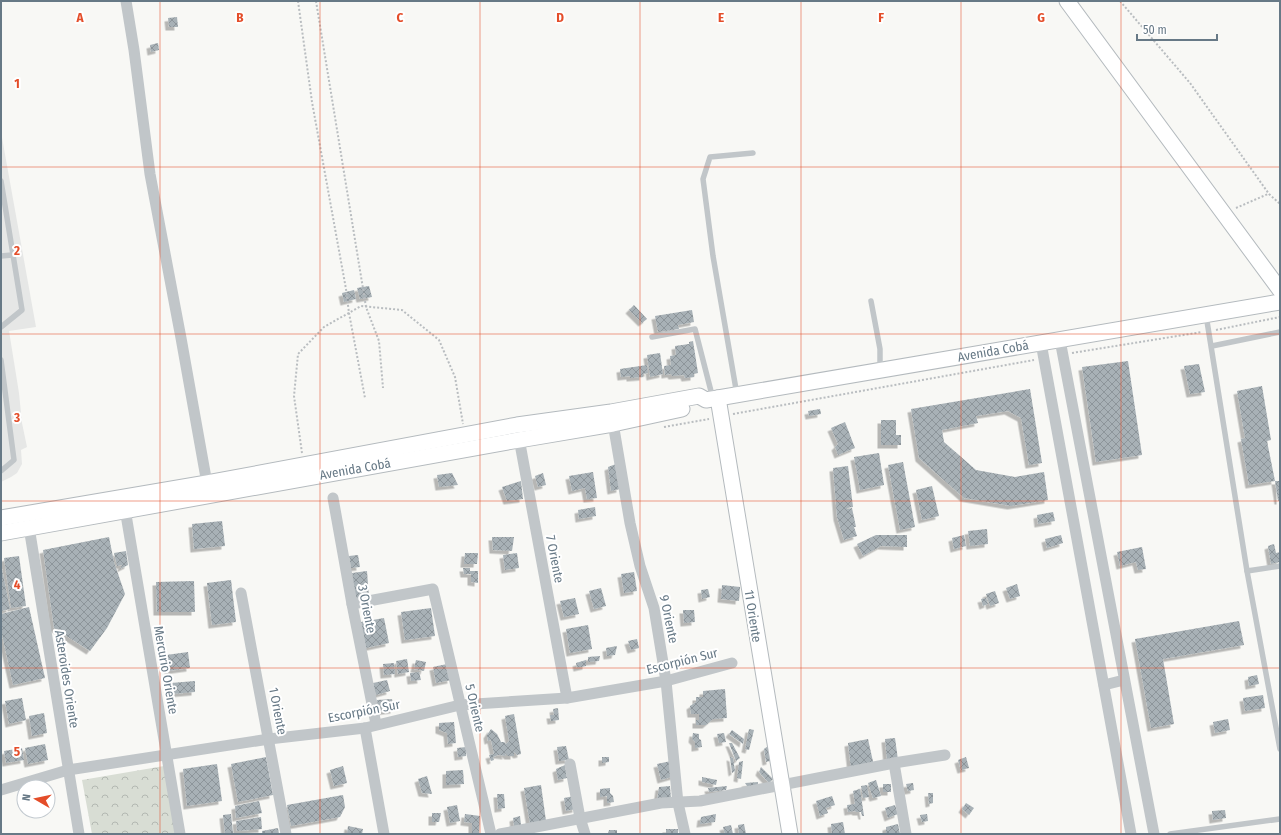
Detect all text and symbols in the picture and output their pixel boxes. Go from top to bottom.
text: A [75,10,84,25]
text: B [236,10,244,25]
text: C [397,10,404,25]
text: D [556,10,564,25]
text: E [718,10,724,25]
text: F [878,10,884,25]
text: G [1037,10,1045,25]
scale bar [1137,16,1217,42]
text: 50 m [1143,23,1167,37]
text: 1 [14,76,20,91]
text: 2 [13,243,20,258]
street label: Avenida Cobá [956,337,1030,365]
text: 3 [13,410,20,425]
street label: Avenida Cobá [318,455,392,483]
street label: 7 Oriente [543,534,567,584]
text: 4 [14,577,21,592]
street label: 3 Oriente [355,584,379,634]
street label: 11 Oriente [741,589,765,643]
street label: 9 Oriente [657,593,681,645]
street label: Mercurio Oriente [151,625,181,715]
street label: Asteroides Oriente [52,629,82,729]
street label: Escorpión Sur [645,645,720,677]
street label: 5 Oriente [462,683,488,733]
street label: 1 Oriente [266,686,290,736]
street label: Escorpión Sur [327,697,402,725]
text: 5 [14,744,20,759]
north arrow [16,779,56,819]
text: N [20,793,34,802]

